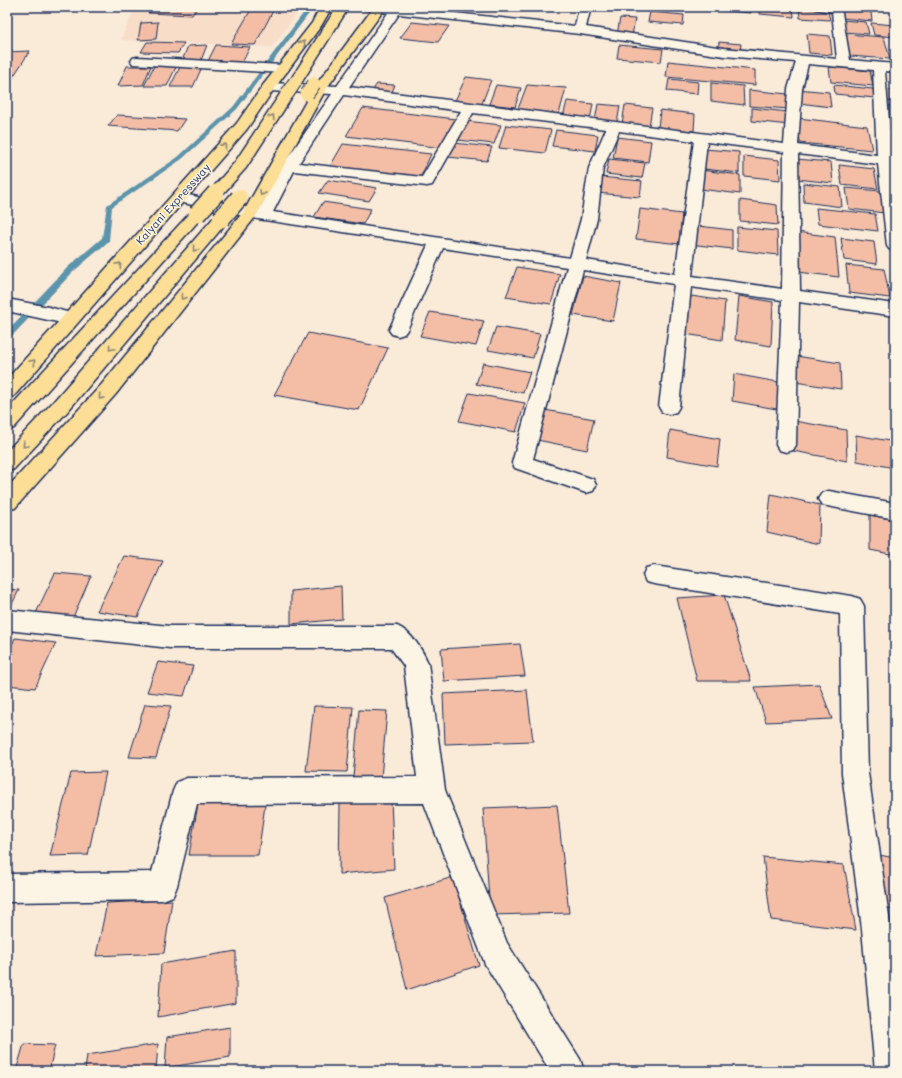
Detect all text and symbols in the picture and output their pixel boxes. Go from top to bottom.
one-way arrow [298,40,305,47]
one-way arrow [268,114,275,121]
one-way arrow [220,144,227,151]
street label: Kalyani Expressway [132,160,213,248]
one-way arrow [259,189,266,196]
one-way arrow [193,244,200,251]
one-way arrow [115,262,122,269]
one-way arrow [181,292,188,299]
one-way arrow [108,343,115,350]
one-way arrow [28,359,35,366]
one-way arrow [99,393,106,400]
one-way arrow [22,440,29,448]

